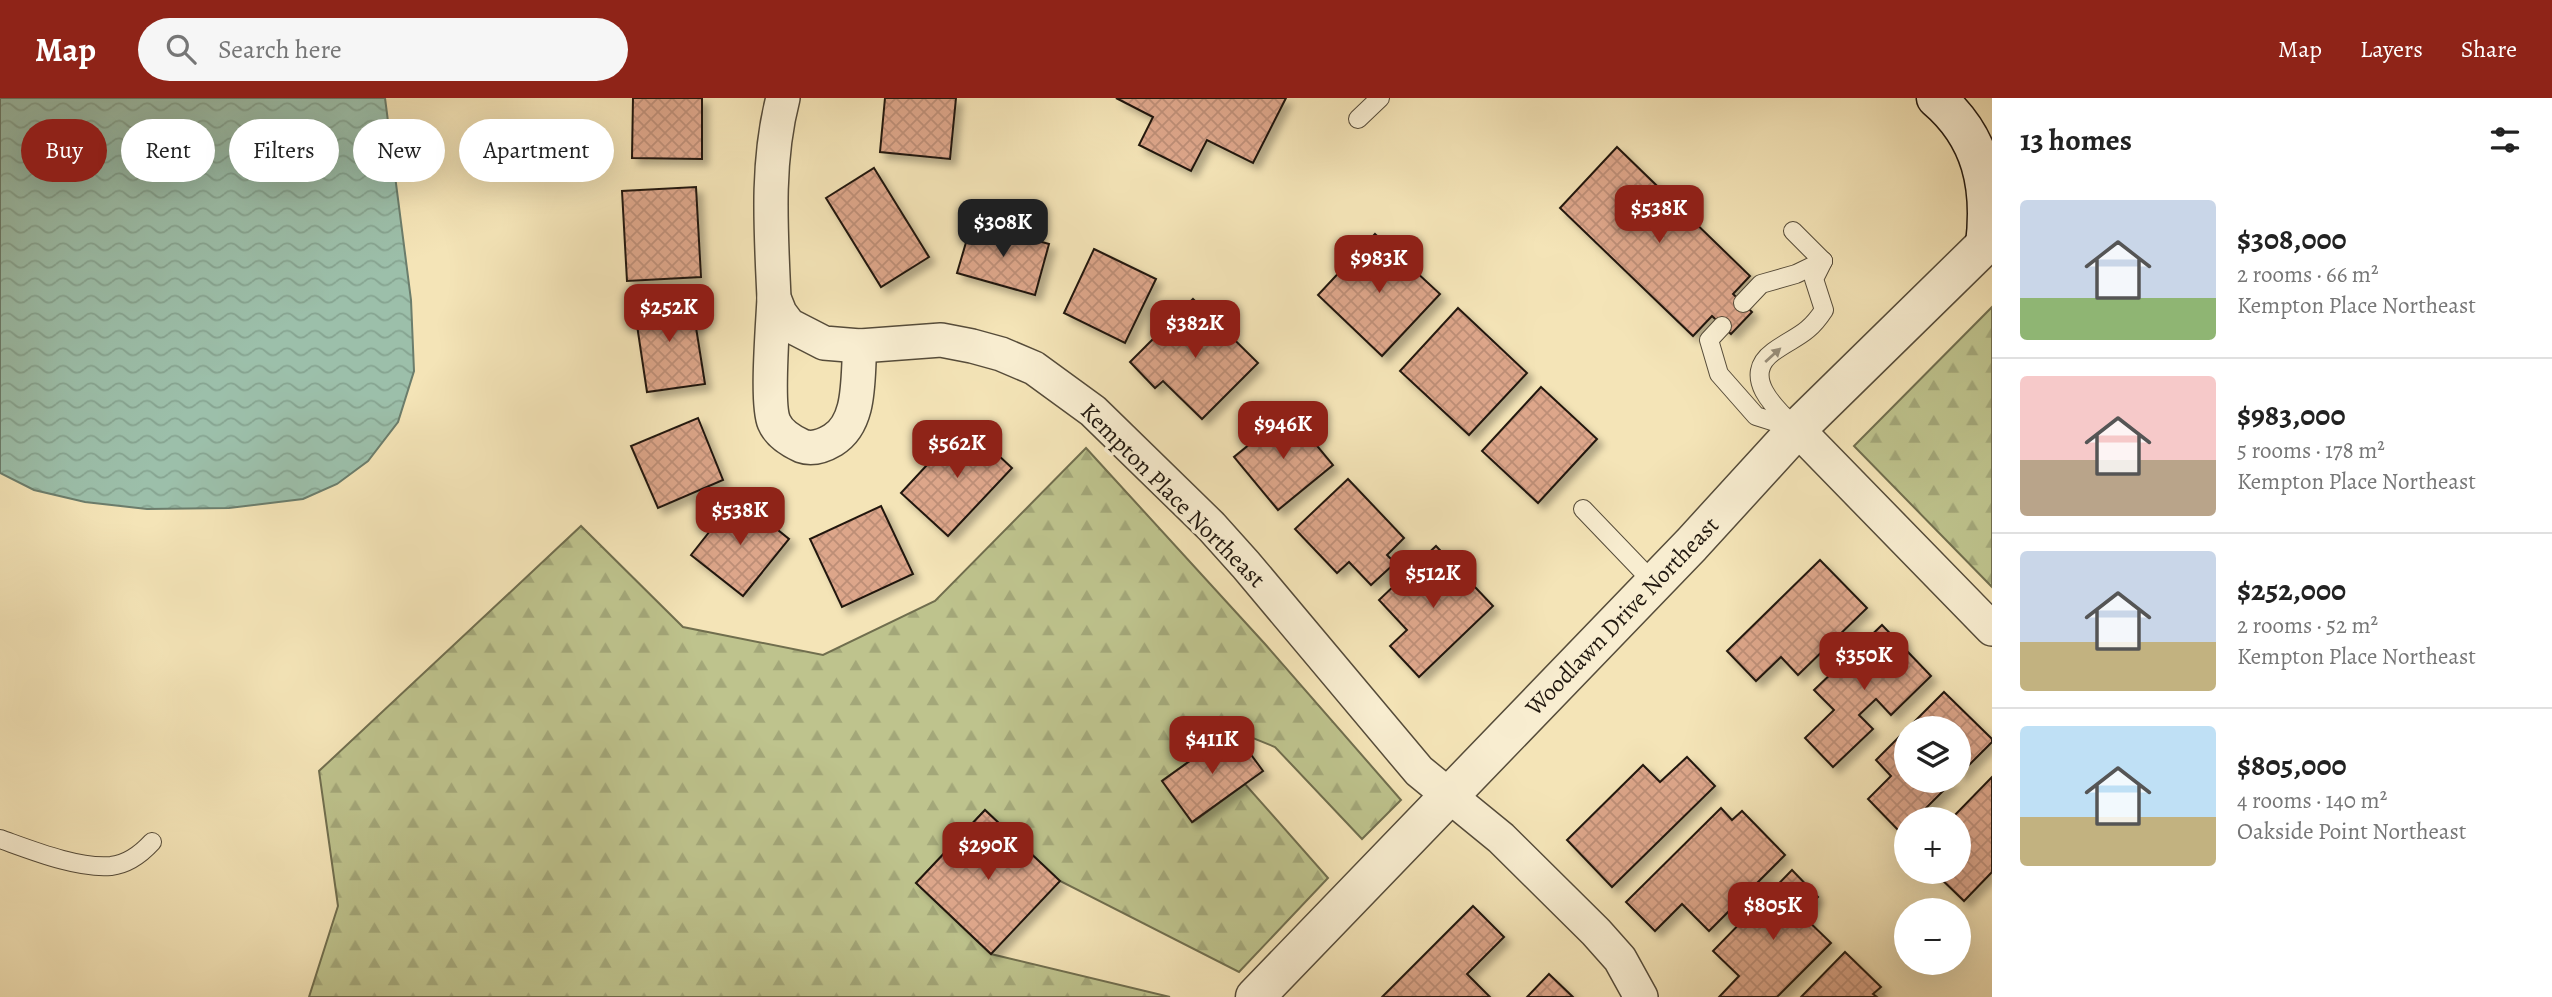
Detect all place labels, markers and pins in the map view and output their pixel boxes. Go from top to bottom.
pin: $538K [1610,186,1708,245]
pin: $308K [954,200,1052,259]
pin: $983K [1330,236,1428,295]
pin: $252K [620,285,718,344]
pin: $382K [1146,300,1244,360]
pin: $946K [1234,402,1332,461]
pin: $562K [908,420,1006,480]
pin: $538K [691,488,789,547]
pin: $512K [1384,550,1482,610]
pin: $350K [1815,632,1913,692]
pin: $411K [1163,716,1261,776]
pin: $290K [939,822,1037,882]
pin: $805K [1724,882,1822,942]

